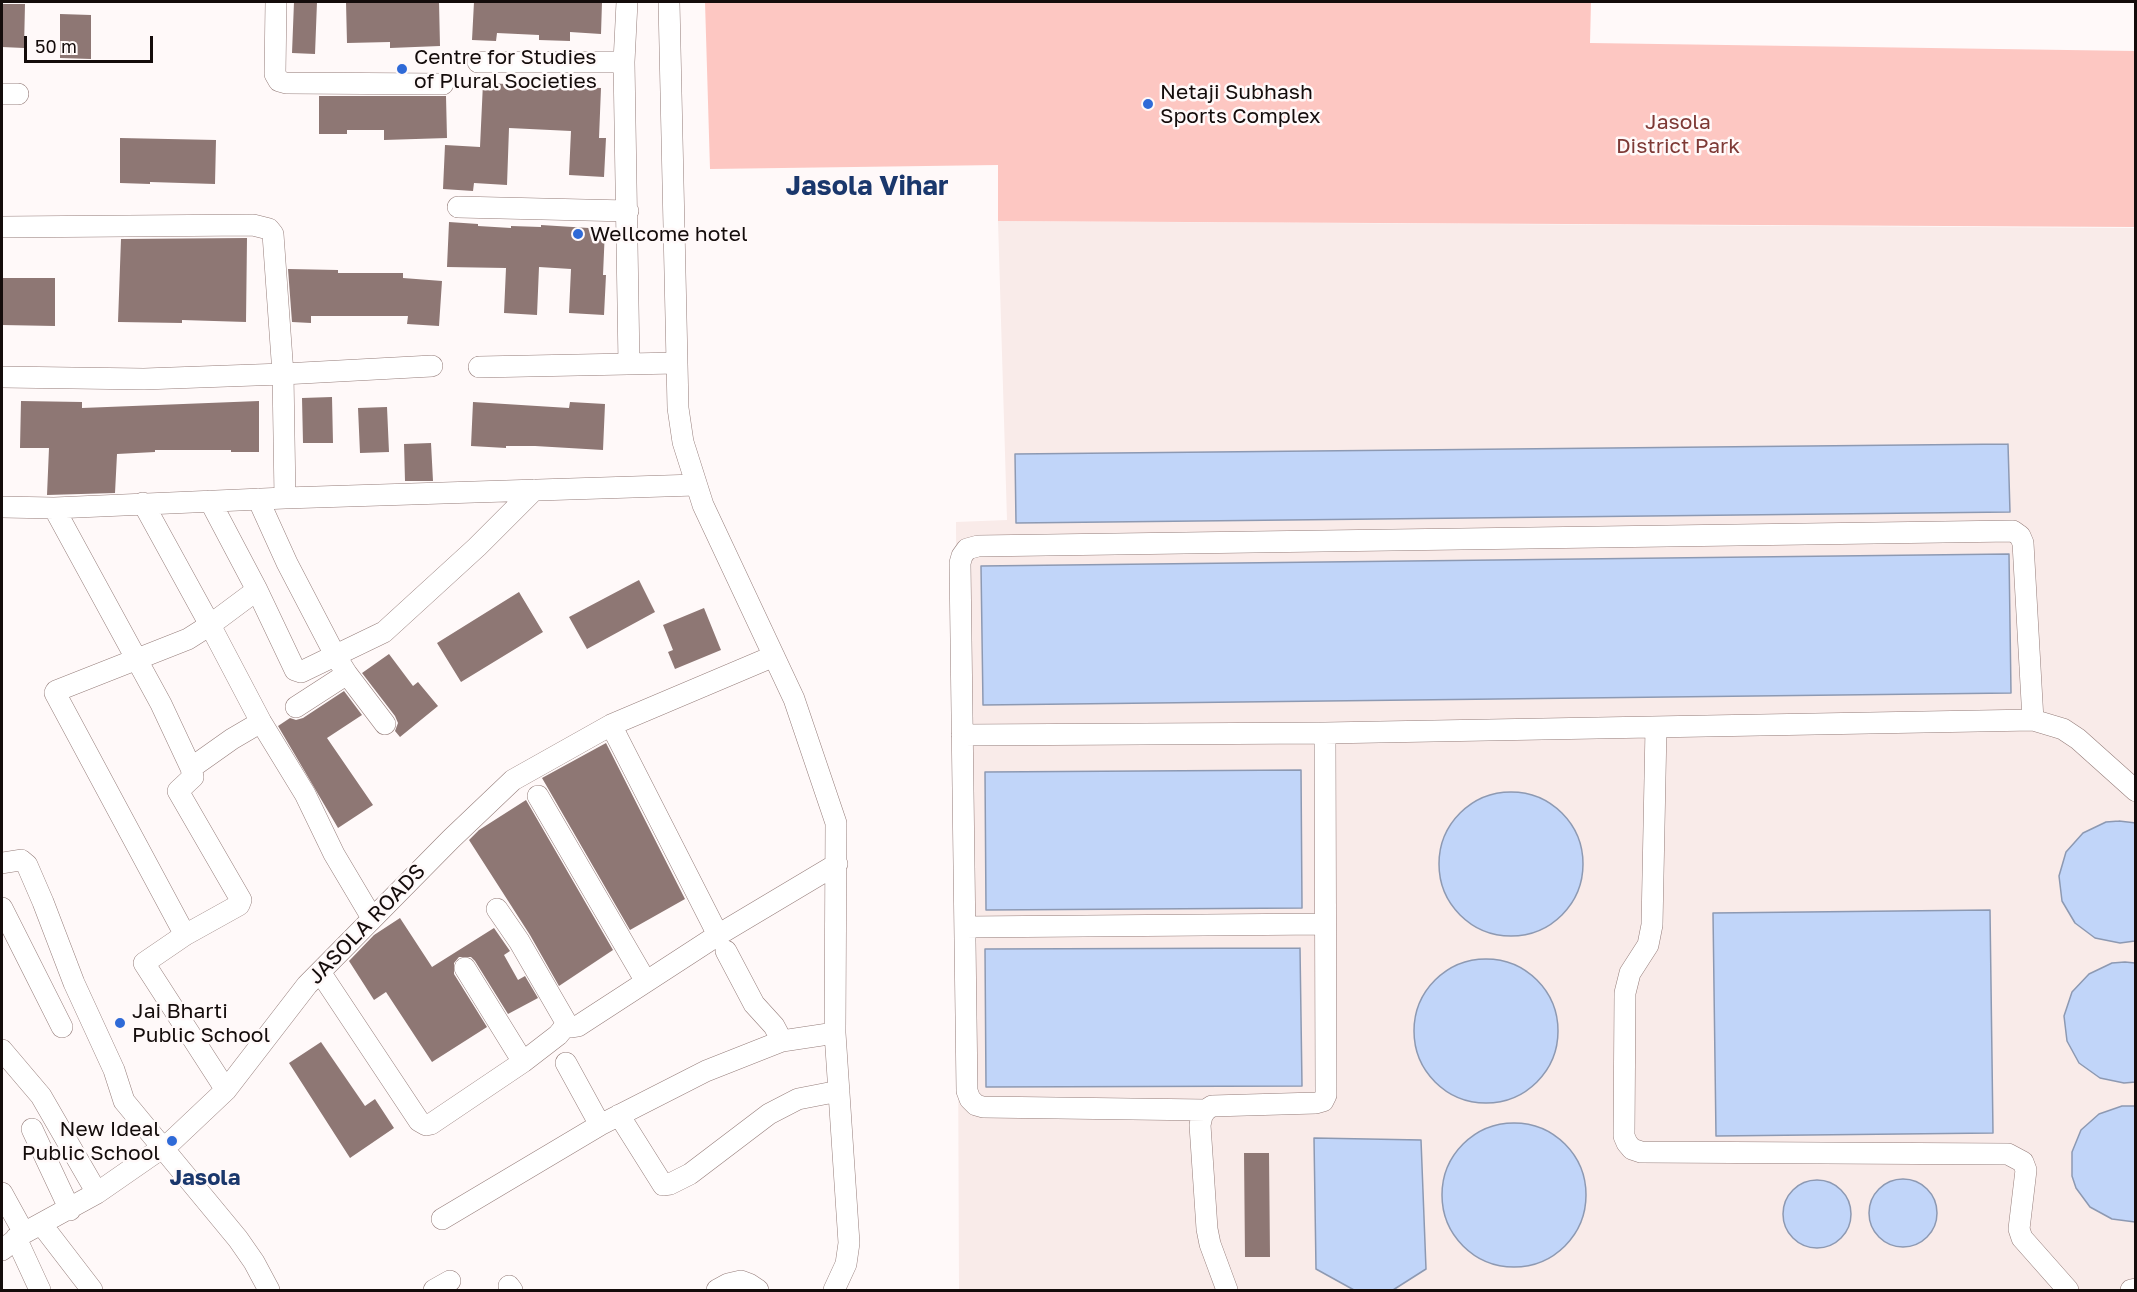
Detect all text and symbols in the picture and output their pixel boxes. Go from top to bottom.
scale bar [27,24,156,62]
text: 50 m [35,35,77,57]
place label: Centre for Studies of Plural Societies [414,44,597,94]
marker: Centre for Studies of Plural Societies [395,62,409,76]
place label: Netaji Subhash Sports Complex [1160,79,1321,129]
marker: Netaji Subhash Sports Complex [1141,97,1155,111]
park label: Jasola District Park [1616,109,1740,159]
district label: Jasola Vihar [786,170,948,202]
place label: Wellcome hotel [590,221,748,247]
marker: Wellcome hotel [571,227,585,241]
street label: JASOLA ROADS [303,859,431,989]
place label: Jai Bharti Public School [132,998,270,1048]
marker: Jai Bharti Public School [113,1016,127,1030]
place label: New Ideal Public School [22,1116,160,1166]
marker: New Ideal Public School [165,1134,179,1148]
district label: Jasola [170,1165,240,1191]

